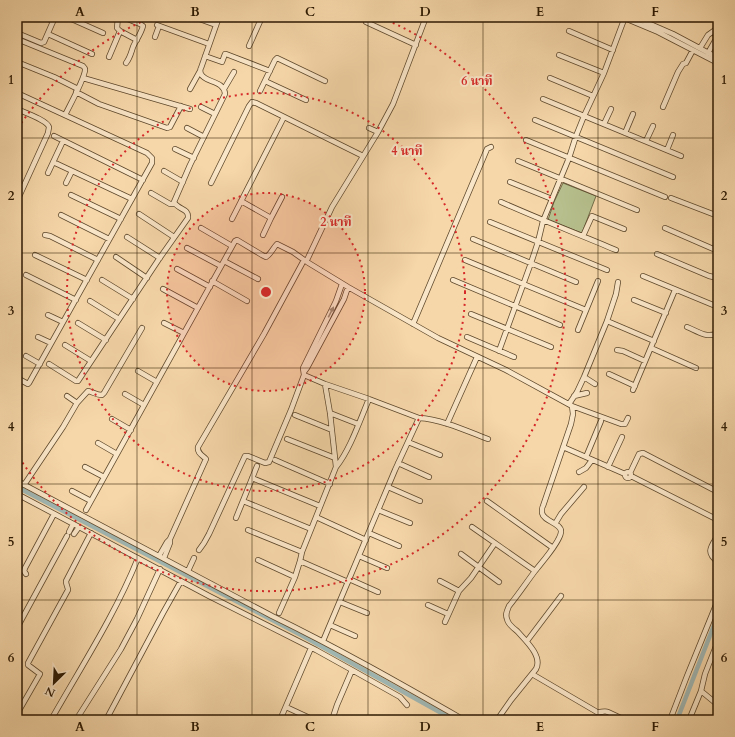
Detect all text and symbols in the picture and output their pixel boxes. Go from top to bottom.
text: A [75,3,85,21]
text: B [190,3,200,21]
text: C [305,3,315,21]
text: D [419,3,431,21]
text: E [536,3,544,21]
text: F [651,3,659,21]
text: 1 [8,71,14,89]
text: 1 [721,71,727,89]
text: 6 นาที [461,73,493,89]
text: 4 นาที [391,143,423,159]
text: 2 [8,187,15,205]
text: 2 [721,187,728,205]
text: 2 นาที [320,214,352,230]
centre of rings [259,285,273,299]
text: 3 [8,302,15,320]
text: 3 [721,302,728,320]
one-way arrow [328,306,334,318]
text: 4 [8,418,15,436]
text: 4 [721,418,728,436]
text: 5 [8,533,14,551]
text: 5 [721,533,727,551]
text: 6 [8,649,15,667]
text: 6 [721,649,728,667]
north arrow [34,663,74,703]
text: N [42,683,58,700]
text: A [75,718,85,736]
text: B [190,718,200,736]
text: C [305,718,315,736]
text: D [419,718,431,736]
text: E [536,718,544,736]
text: F [651,718,659,736]

